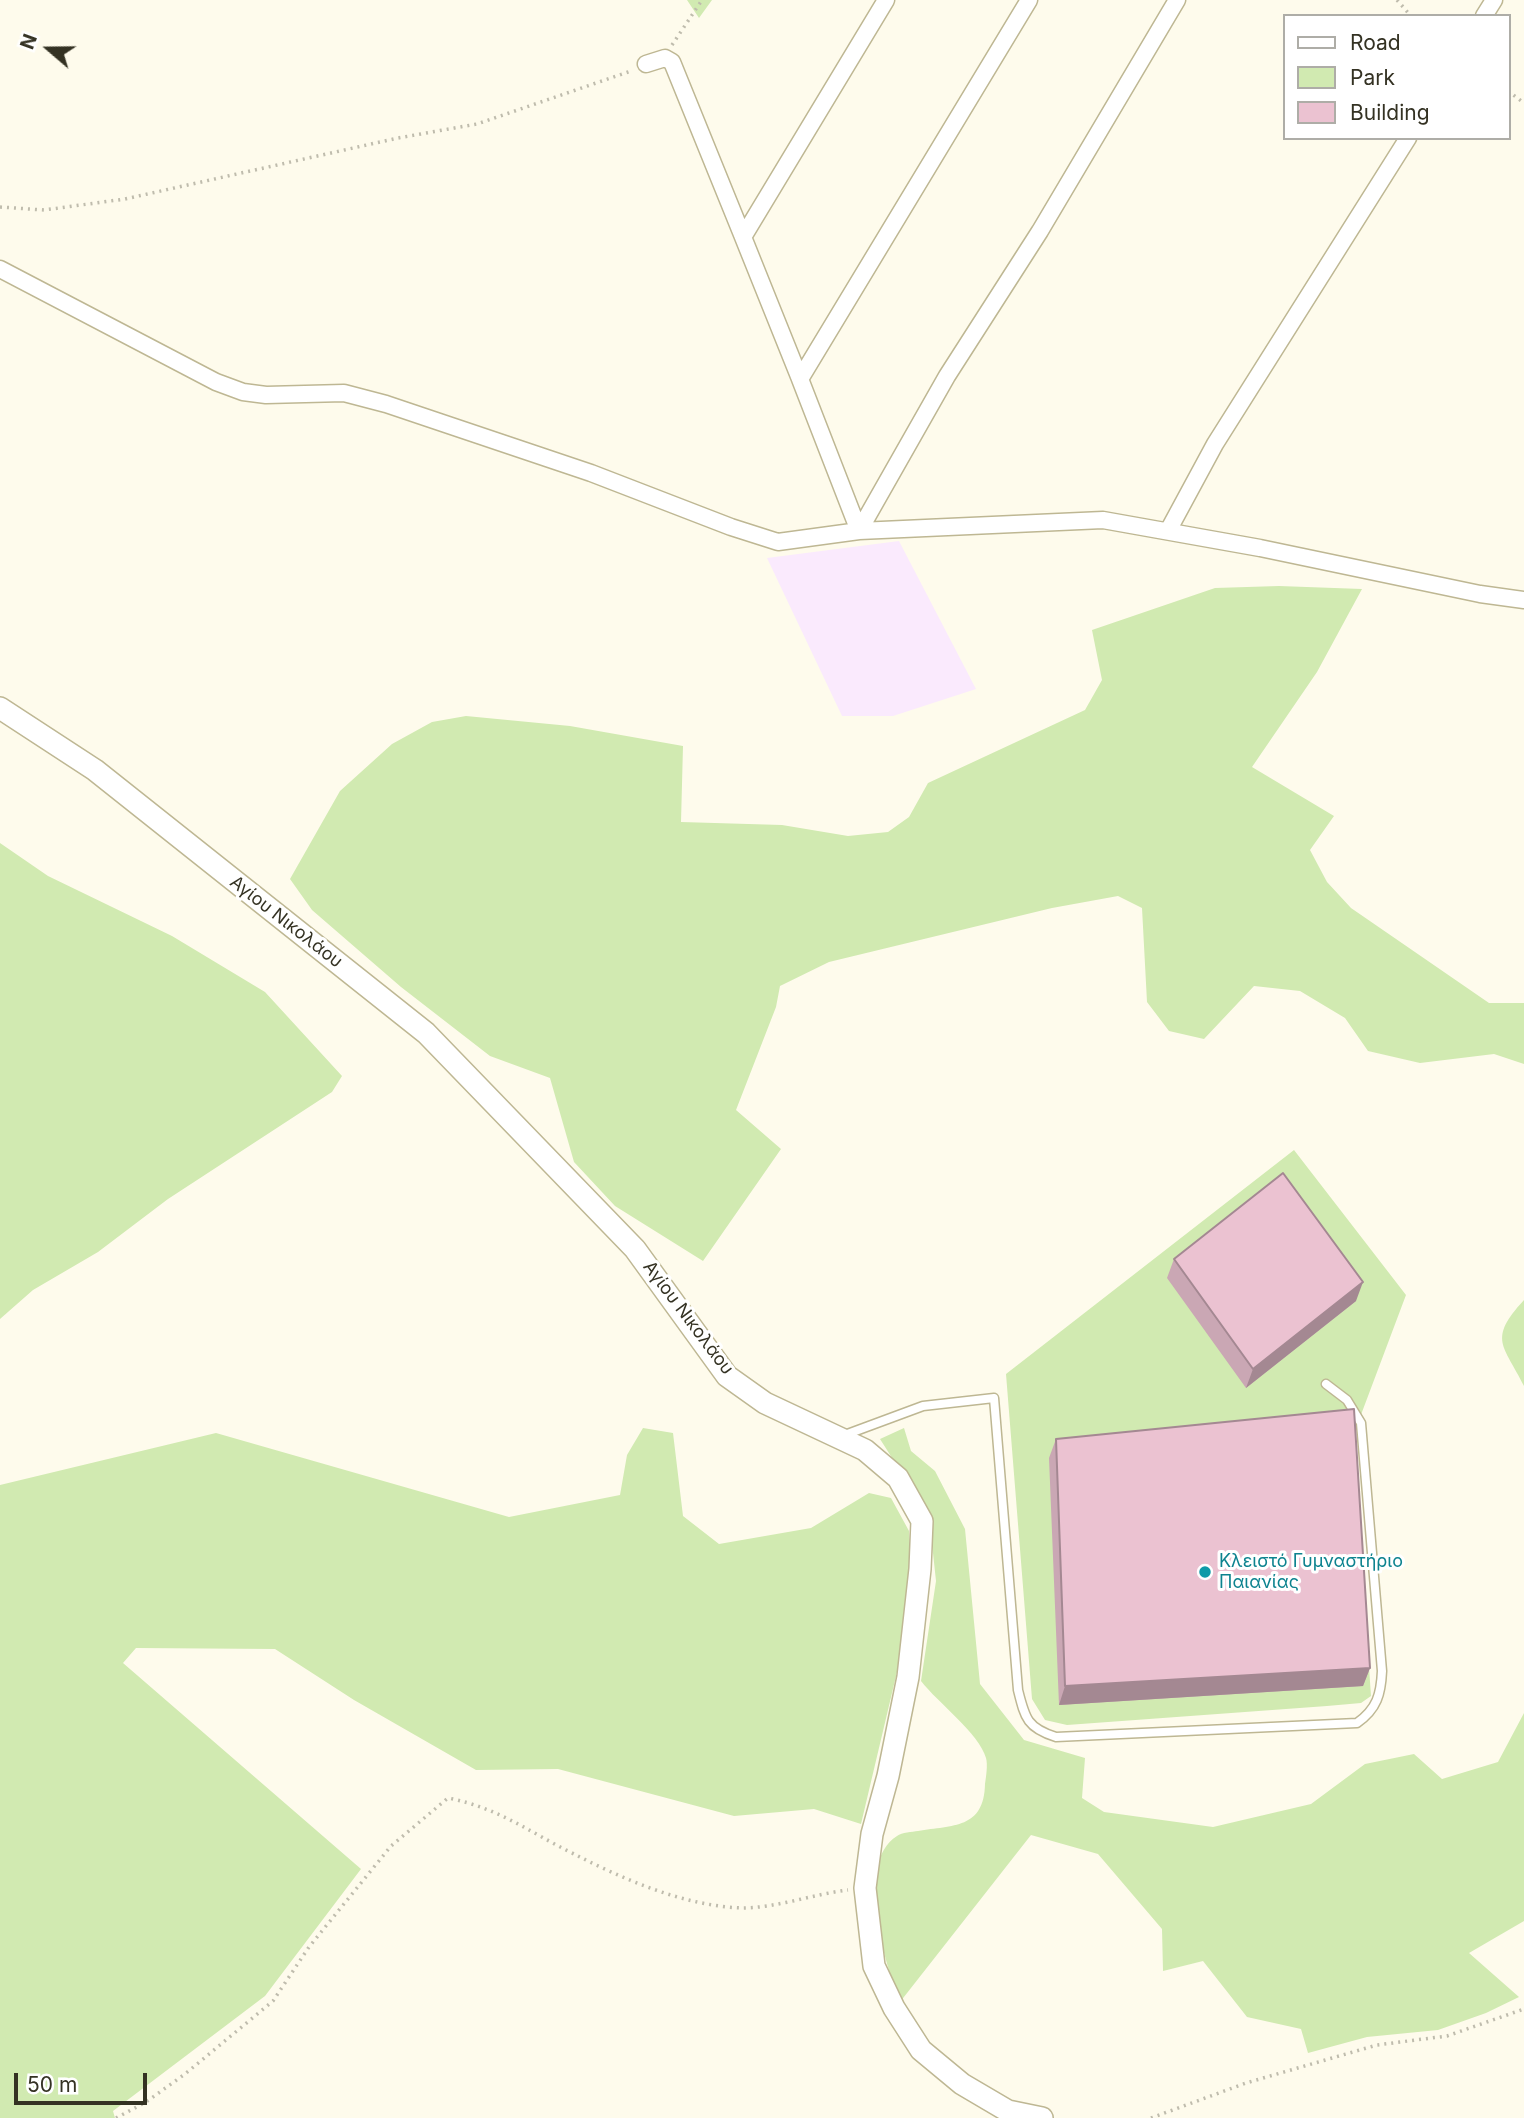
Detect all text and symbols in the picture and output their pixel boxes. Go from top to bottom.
north arrow [14,14,84,84]
legend [1282,14,1510,140]
text: Road [1350,30,1401,55]
text: N [16,31,42,52]
text: Park [1350,65,1395,90]
text: Building [1350,100,1430,125]
street label: Αγίου Νικολάου [225,871,347,973]
street label: Αγίου Νικολάου [638,1257,738,1379]
place label: Κλειστό Γυμναστήριο Παιανίας [1219,1551,1403,1594]
marker: Κλειστό Γυμναστήριο Παιανίας [1197,1564,1213,1580]
scale bar [18,2058,150,2102]
text: 50 m [27,2072,77,2097]

